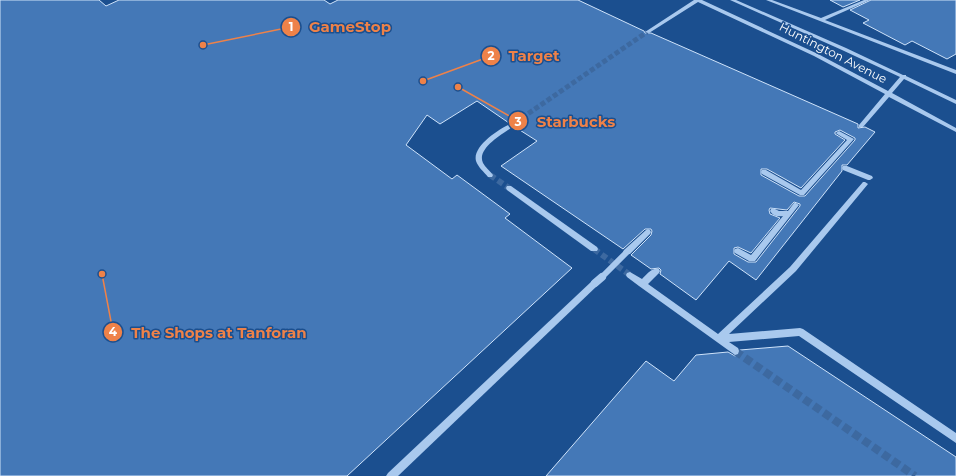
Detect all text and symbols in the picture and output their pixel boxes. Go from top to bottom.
callout: GameStop [281,13,399,40]
text: GameStop [309,17,391,36]
text: 1 [289,19,293,34]
street label: Huntington Avenue [777,19,890,86]
callout: Target [481,43,568,70]
text: Target [509,46,560,65]
text: 2 [487,48,495,63]
callout: Starbucks [508,108,623,135]
text: Starbucks [537,112,615,131]
text: 3 [513,114,522,129]
callout: The Shops at Tanforan [103,319,315,346]
text: The Shops at Tanforan [131,323,307,342]
text: 4 [109,324,118,339]

